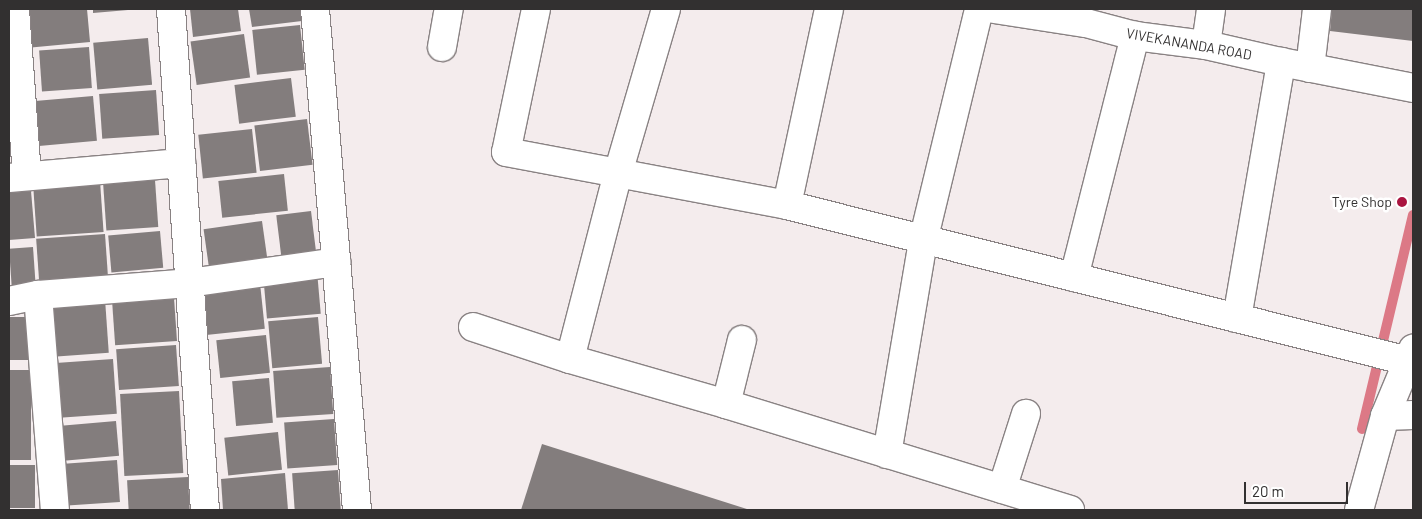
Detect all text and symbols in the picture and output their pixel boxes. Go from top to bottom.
street label: VIVEKANANDA ROAD [1125,25,1253,63]
place label: Tyre Shop [1332,194,1392,210]
marker: Tyre Shop [1396,196,1408,208]
scale bar [1247,472,1351,504]
text: 20 m [1252,482,1284,500]

